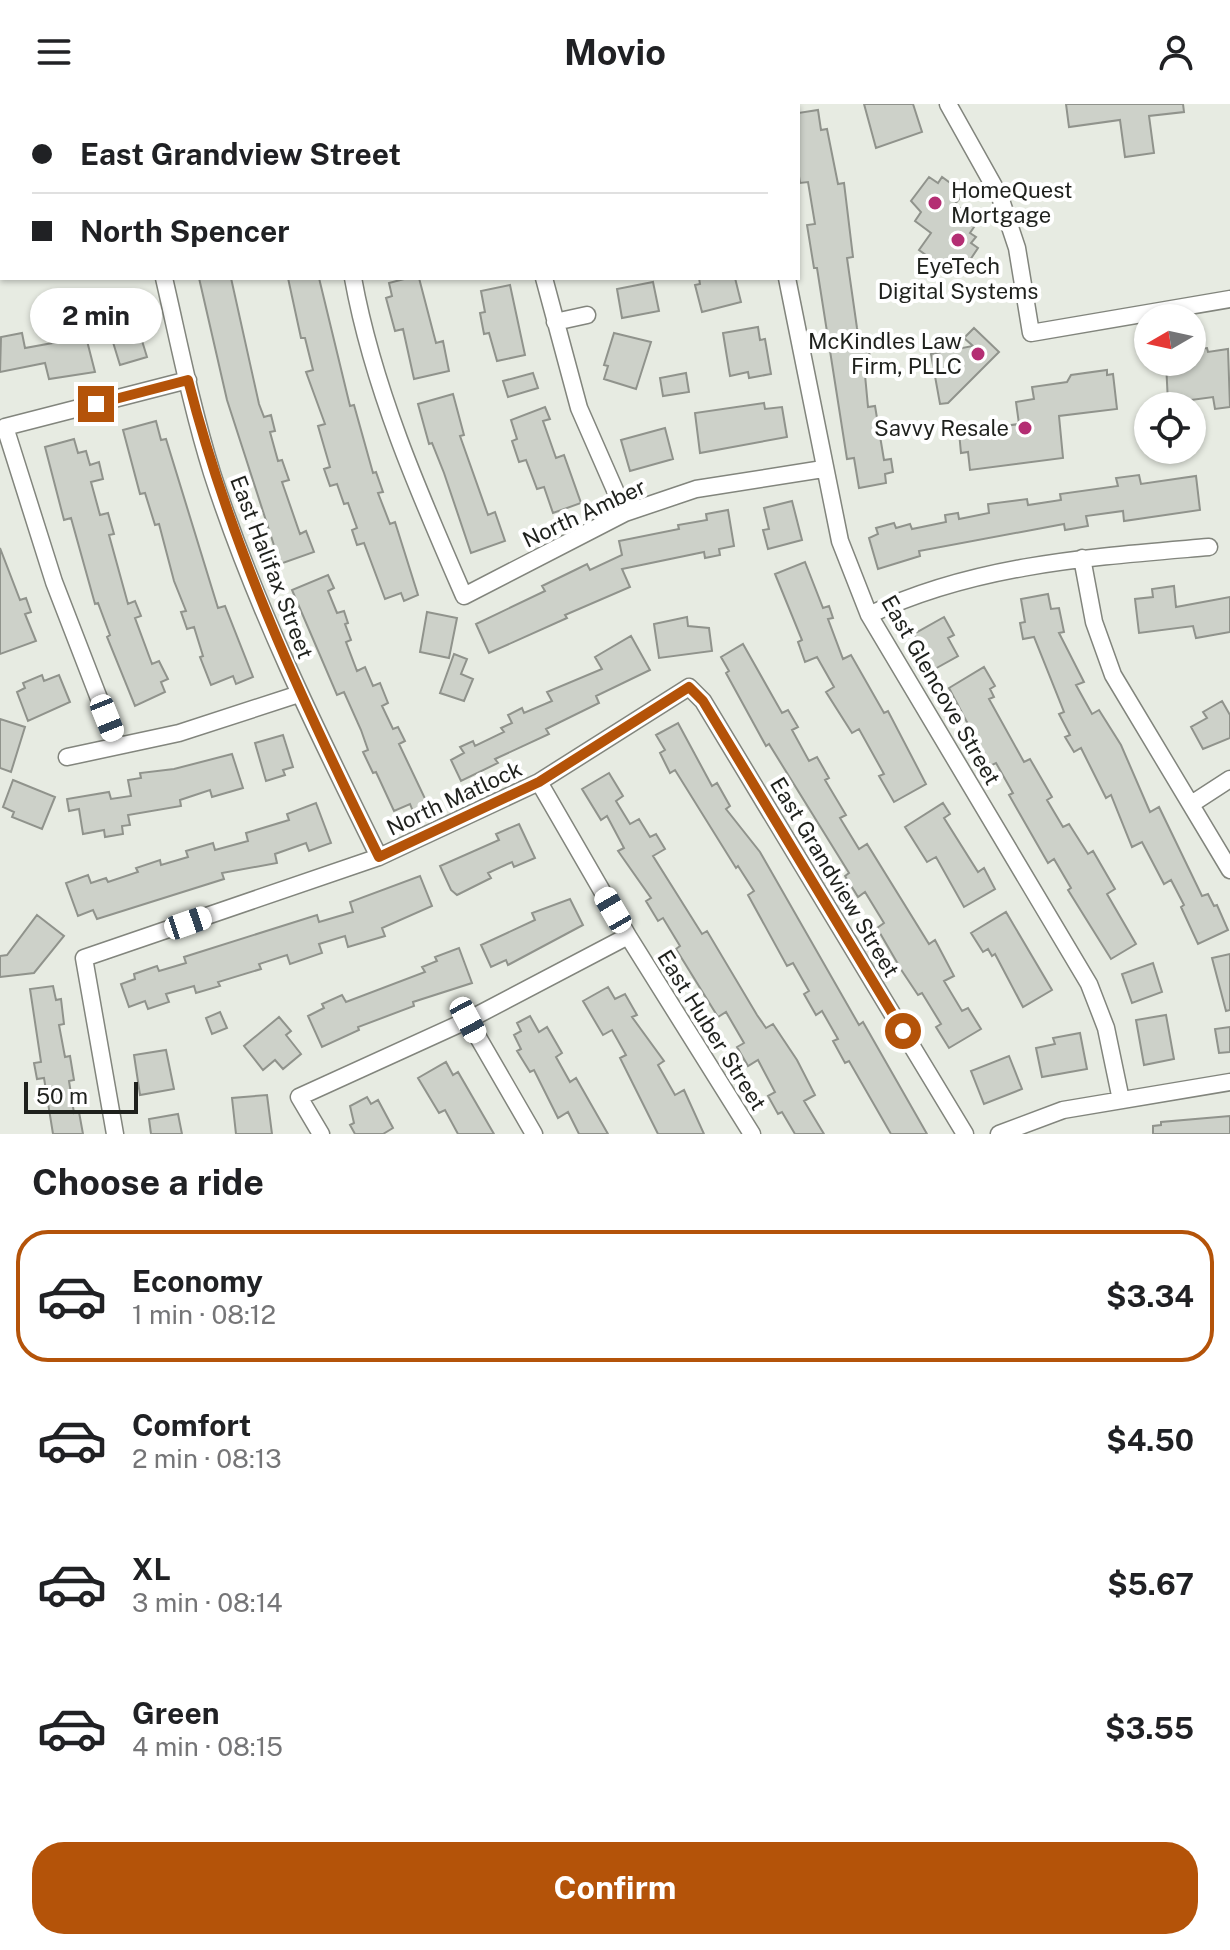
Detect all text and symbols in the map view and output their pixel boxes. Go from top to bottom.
icon: menu [32,30,76,74]
icon: person [1154,30,1198,74]
text: Movio [564,31,666,73]
text: East Grandview Street [80,136,401,172]
place label: HomeQuest Mortgage [951,177,1073,228]
marker: HomeQuest Mortgage [926,194,944,212]
text: North Spencer [80,213,290,249]
marker: EyeTech Digital Systems [949,231,967,249]
place label: EyeTech Digital Systems [878,253,1038,304]
callout: 2 min [30,288,162,344]
text: 2 min [62,300,130,331]
north arrow [1134,304,1206,376]
map controls [1134,304,1206,464]
place label: McKindles Law Firm, PLLC [808,328,962,379]
marker: McKindles Law Firm, PLLC [969,345,987,363]
route end [78,386,114,422]
button: locate [1134,392,1206,464]
place label: Savvy Resale [874,415,1009,441]
marker: Savvy Resale [1016,419,1034,437]
street label: East Halifax Street [225,472,319,662]
street label: North Amber [518,473,650,553]
street label: East Glencove Street [876,591,1006,789]
car [87,691,127,745]
street label: North Matlock [382,755,526,841]
street label: East Grandview Street [765,772,905,982]
car [591,883,635,937]
car [161,904,215,942]
street label: East Huber Street [652,945,772,1115]
car [446,993,490,1047]
route start [885,1013,921,1049]
scale bar [24,1078,138,1114]
text: 50 m [36,1083,88,1109]
text: Choose a ride [32,1161,264,1203]
icon: car [36,1260,108,1332]
text: Economy [132,1263,263,1299]
text: $3.34 [1106,1278,1194,1314]
text: 1 min · 08:12 [132,1299,276,1330]
icon: car [36,1404,108,1476]
text: Comfort [132,1407,251,1443]
text: $4.50 [1106,1422,1194,1458]
text: 2 min · 08:13 [132,1443,282,1474]
icon: car [36,1548,108,1620]
text: XL [132,1551,171,1587]
text: $5.67 [1107,1566,1194,1602]
text: 3 min · 08:14 [132,1587,283,1618]
icon: car [36,1692,108,1764]
text: Green [132,1695,219,1731]
text: $3.55 [1105,1710,1194,1746]
text: 4 min · 08:15 [132,1731,283,1762]
button: Confirm [32,1842,1198,1934]

